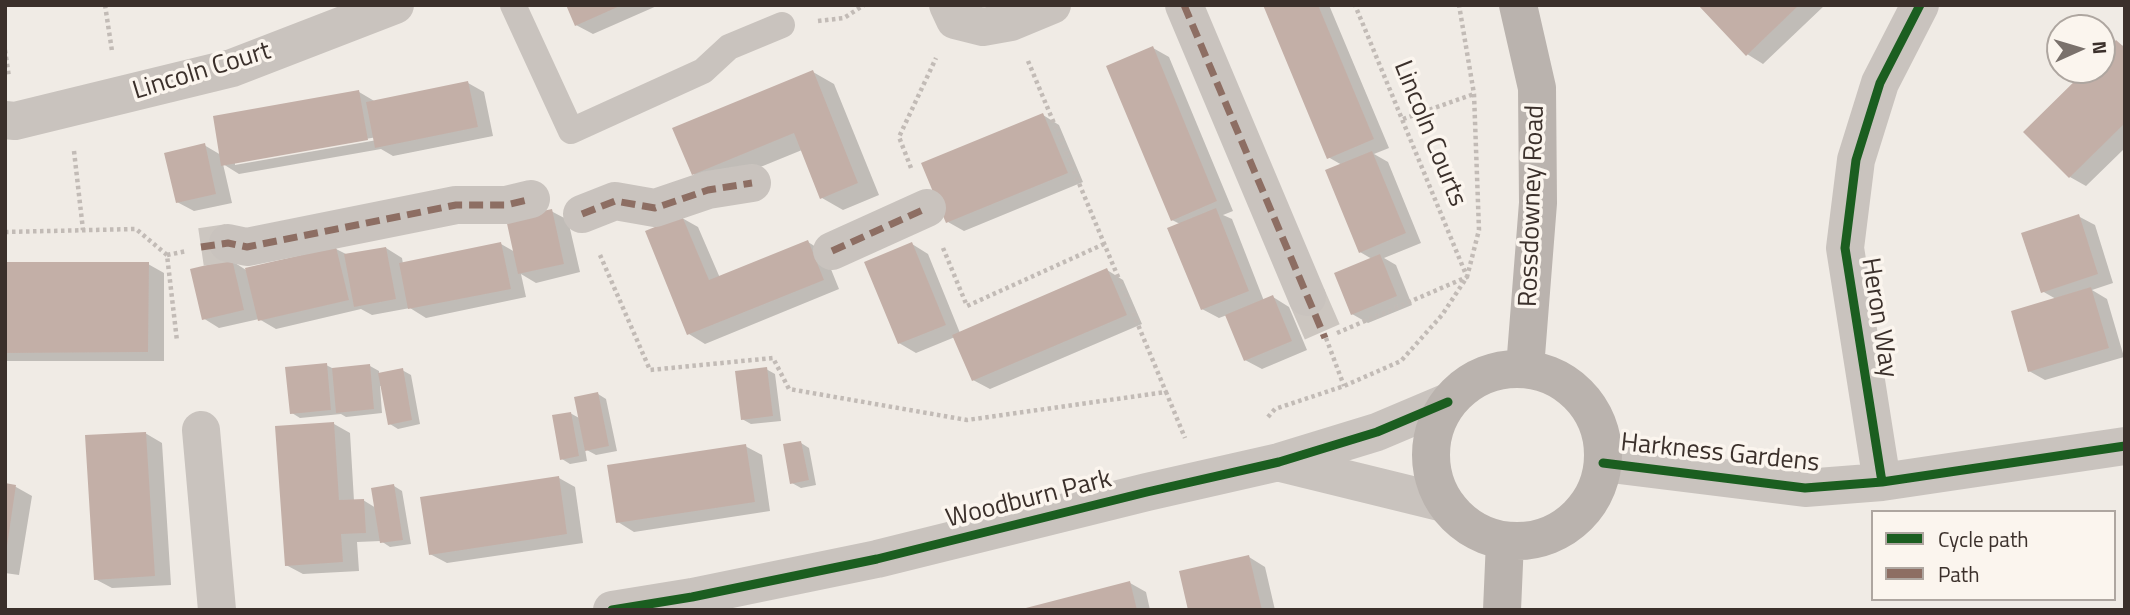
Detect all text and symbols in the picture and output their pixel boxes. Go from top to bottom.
north arrow [2046,14,2116,84]
street label: Lincoln Court [129,36,275,108]
text: N [2086,40,2115,55]
street label: Lincoln Courts [1386,57,1472,211]
street label: Rossdowney Road [1514,104,1552,308]
street label: Heron Way [1853,256,1903,380]
street label: Harkness Gardens [1619,428,1821,480]
street label: Woodburn Park [943,464,1115,536]
legend [1871,510,2116,601]
text: Cycle path [1938,523,2029,555]
text: Path [1938,558,1980,590]

